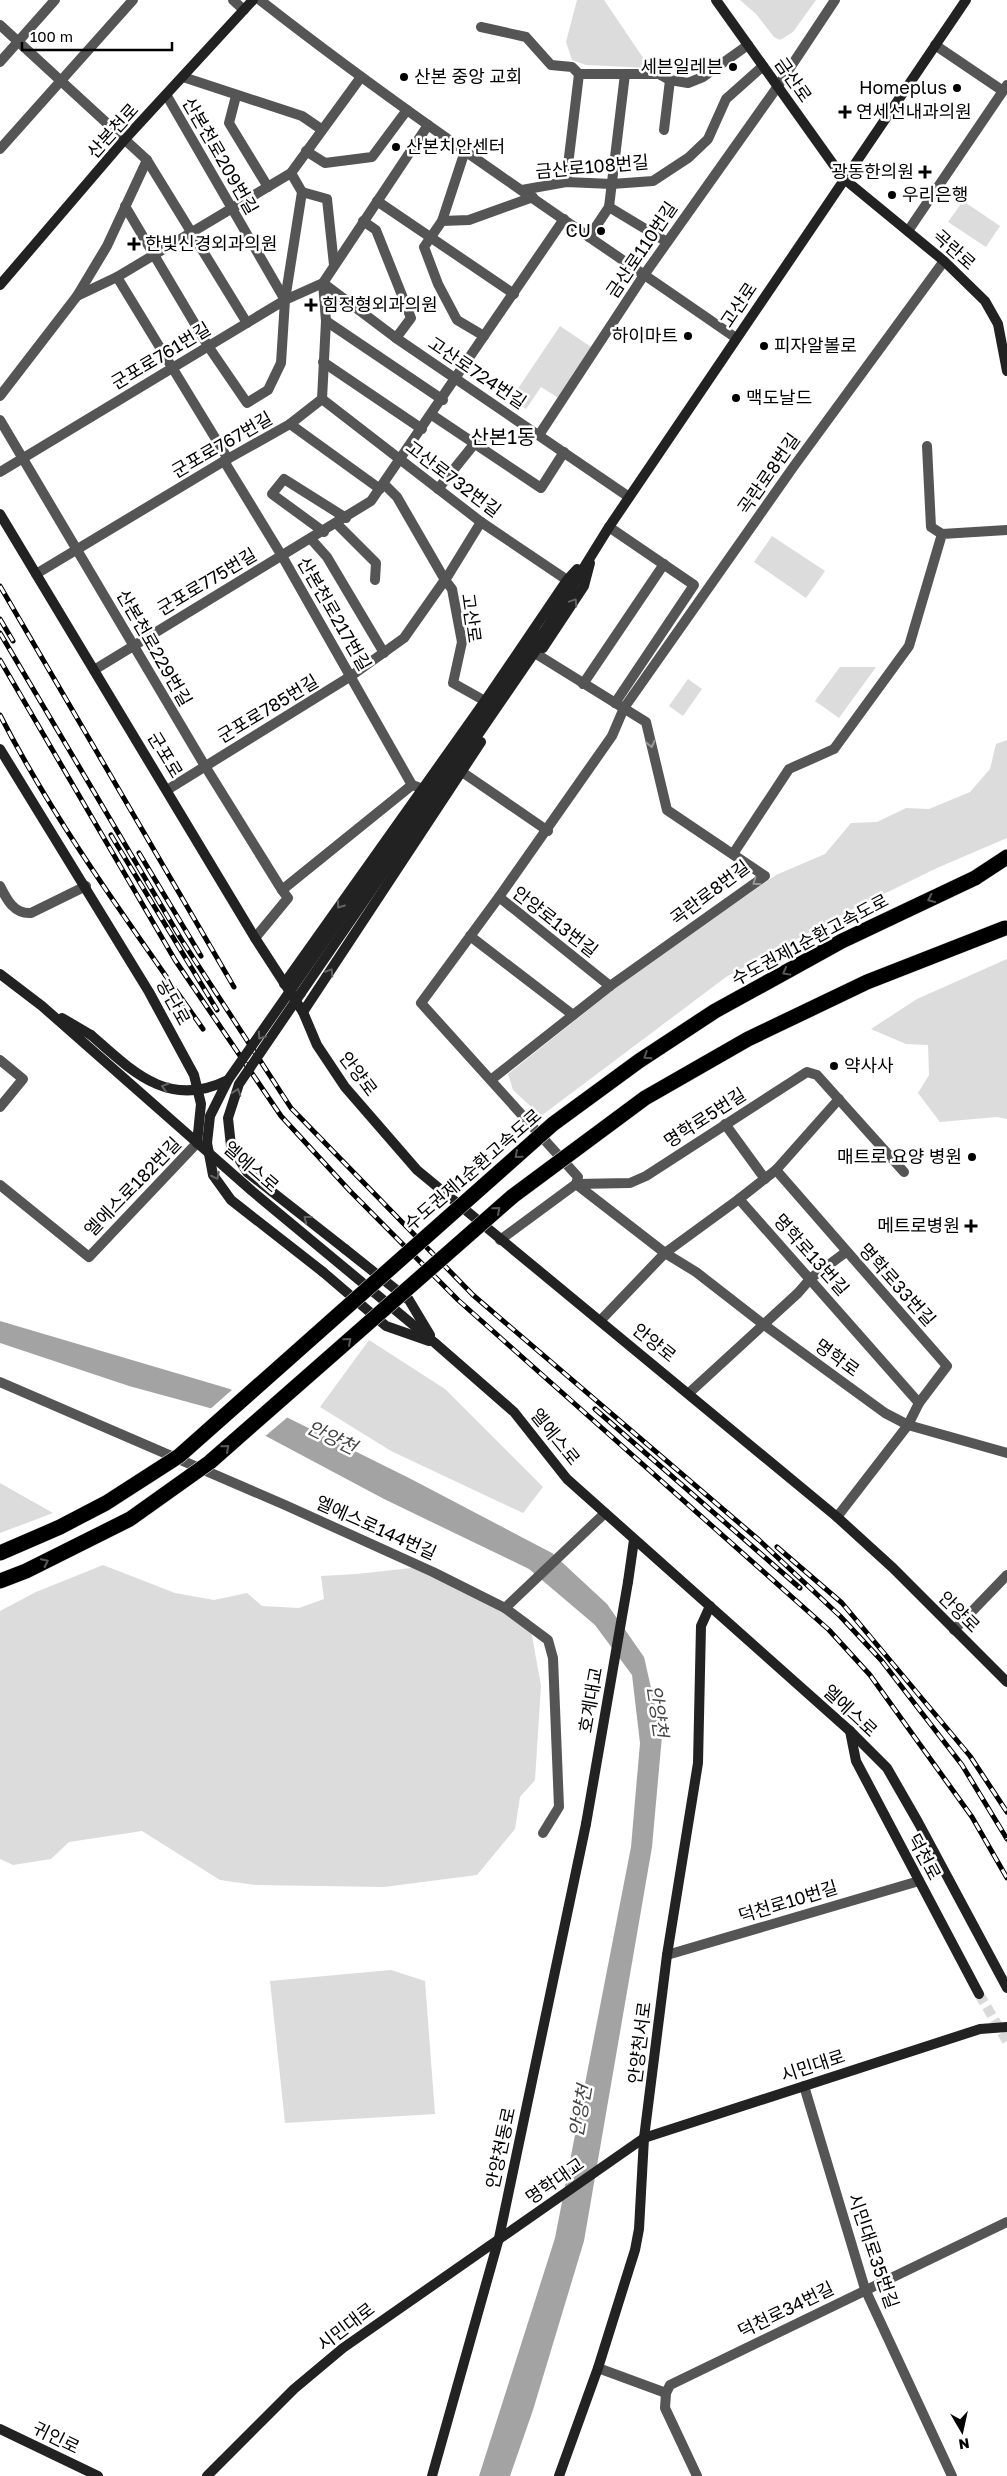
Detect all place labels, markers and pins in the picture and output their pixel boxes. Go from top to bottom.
place label: 세븐일레븐 [640,55,723,77]
marker: 세븐일레븐 [727,61,739,73]
place label: 산본 중앙 교회 [414,65,522,87]
marker: 산본 중앙 교회 [398,71,410,83]
place label: Homeplus [859,76,947,98]
marker: Homeplus [951,82,963,94]
place label: 연세선내과의원 [856,100,972,122]
marker: 연세선내과의원 [838,105,852,119]
place label: 산본치안센터 [406,135,505,157]
marker: 산본치안센터 [390,141,402,153]
place label: 광동한의원 [831,160,914,182]
marker: 광동한의원 [918,165,932,179]
place label: 우리은행 [902,183,968,205]
marker: 우리은행 [886,189,898,201]
place label: CU [566,219,591,241]
marker: CU [595,225,607,237]
place label: 한빛신경외과의원 [145,232,277,254]
marker: 한빛신경외과의원 [127,237,141,251]
place label: 힘정형외과의원 [322,293,438,315]
marker: 힘정형외과의원 [304,298,318,312]
place label: 하이마트 [612,324,678,346]
marker: 하이마트 [682,330,694,342]
place label: 피자알볼로 [774,334,857,356]
marker: 피자알볼로 [758,340,770,352]
place label: 맥도날드 [746,386,812,408]
marker: 맥도날드 [730,392,742,404]
place label: 약사사 [844,1054,894,1076]
marker: 약사사 [828,1060,840,1072]
place label: 매트로 요양 병원 [837,1145,962,1167]
marker: 매트로 요양 병원 [966,1151,978,1163]
place label: 메트로병원 [877,1214,960,1236]
marker: 메트로병원 [964,1219,978,1233]

